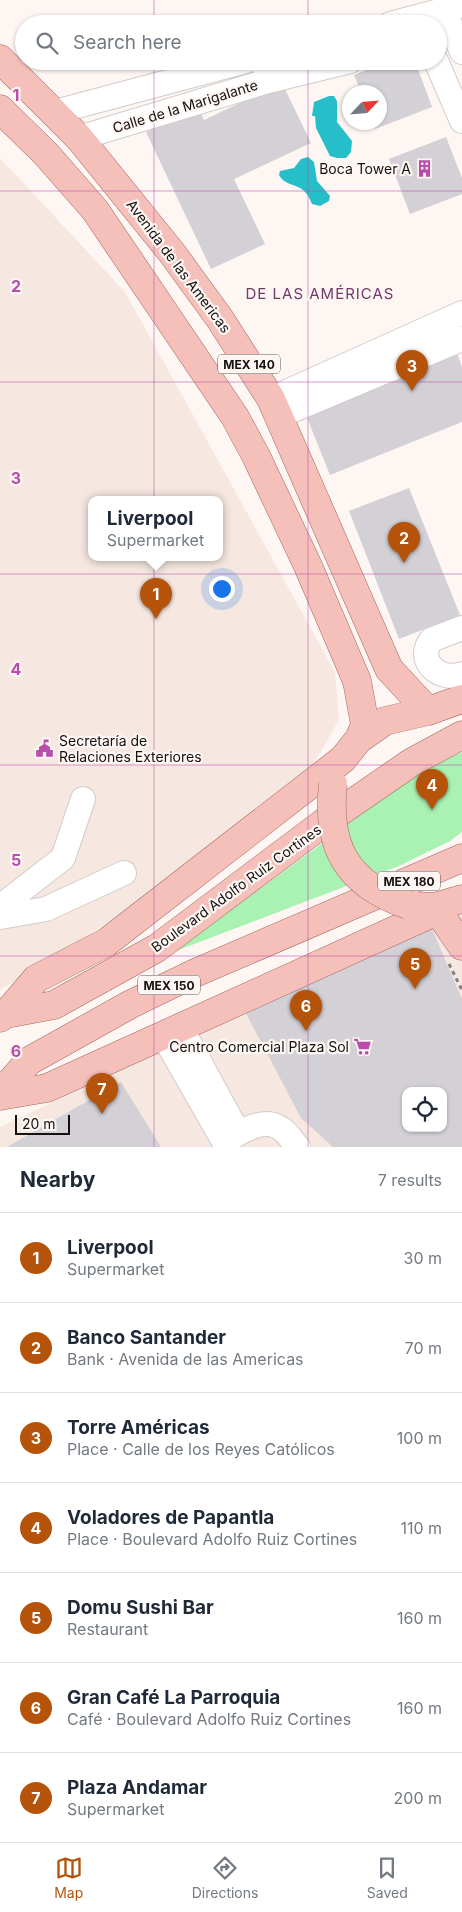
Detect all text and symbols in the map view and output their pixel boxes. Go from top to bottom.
search box [15,15,447,70]
icon: search [33,29,61,57]
text: Search here [73,31,182,54]
street label: Calle de la Marigalante [110,76,260,136]
text: 1 [13,85,19,105]
north arrow [342,85,387,130]
building icon: Boca Tower A [415,158,435,178]
place label: Boca Tower A [319,160,411,177]
street label: Avenida de las Americas [123,196,235,336]
text: 2 [11,276,21,296]
district label: DE LAS AMÉRICAS [246,284,394,303]
pin: 3 [396,350,428,391]
road number: MEX 140 [218,354,280,374]
text: 3 [11,468,21,488]
popup [88,496,223,561]
text: Liverpool [107,507,193,530]
pin: 2 [388,522,420,563]
text: Supermarket [107,530,204,550]
your location [209,576,235,602]
pin: 1 [140,578,172,619]
text: 4 [11,659,22,679]
place label: Secretaría de Relaciones Exteriores [59,732,202,765]
public building icon: Secretaría de Relaciones Exteriores [35,738,55,758]
pin: 4 [416,769,448,810]
street label: Boulevard Adolfo Ruiz Cortines [148,821,324,955]
text: 5 [11,850,21,870]
road number: MEX 180 [378,871,440,890]
pin: 5 [399,948,431,989]
road number: MEX 150 [138,976,200,994]
pin: 6 [290,990,322,1031]
supermarket icon: Centro Comercial Plaza Sol [353,1036,373,1056]
place label: Centro Comercial Plaza Sol [169,1038,349,1055]
text: 6 [11,1041,21,1061]
pin: 7 [86,1073,118,1114]
map controls [402,1087,447,1132]
button: locate [402,1087,447,1132]
scale bar [15,1112,70,1135]
text: 20 m [22,1115,56,1132]
text: Nearby [20,1167,95,1192]
text: 7 results [378,1170,442,1190]
text: Liverpool [67,1236,154,1259]
text: 1 [33,1248,39,1268]
text: 30 m [404,1248,442,1268]
text: Supermarket [67,1259,164,1279]
text: Banco Santander [67,1326,226,1349]
text: 2 [31,1338,41,1358]
text: 70 m [405,1338,442,1358]
text: Bank · Avenida de las Americas [67,1349,304,1369]
text: Torre Américas [67,1416,210,1439]
text: 3 [31,1428,41,1448]
text: 100 m [397,1428,442,1448]
text: Place · Calle de los Reyes Católicos [67,1439,335,1459]
text: Voladores de Papantla [67,1506,274,1529]
text: 4 [31,1518,41,1538]
text: 110 m [400,1518,442,1538]
text: Place · Boulevard Adolfo Ruiz Cortines [67,1529,357,1549]
text: Domu Sushi Bar [67,1596,214,1619]
text: 5 [31,1608,41,1628]
text: 160 m [397,1608,442,1628]
text: Restaurant [67,1619,148,1639]
text: Gran Café La Parroquia [67,1686,280,1709]
text: 6 [31,1698,41,1718]
text: 160 m [397,1698,442,1718]
text: Café · Boulevard Adolfo Ruiz Cortines [67,1709,351,1729]
text: Plaza Andamar [67,1776,207,1799]
text: 7 [31,1788,41,1808]
text: 200 m [394,1788,442,1808]
text: Supermarket [67,1799,164,1819]
tab: Map [54,1854,83,1901]
tab: Directions [192,1854,258,1901]
tab: Saved [367,1854,408,1901]

